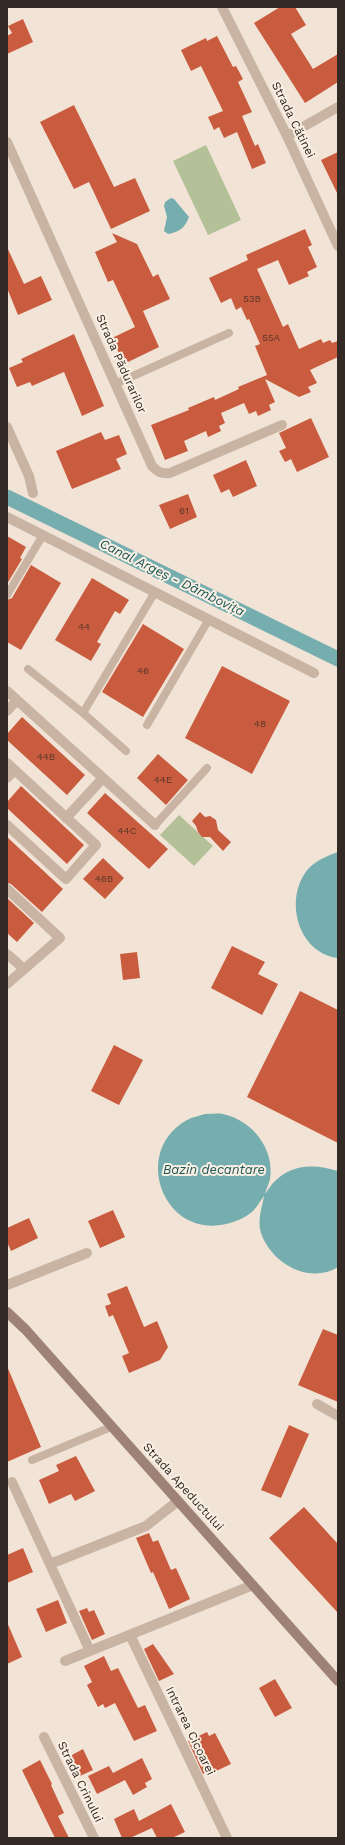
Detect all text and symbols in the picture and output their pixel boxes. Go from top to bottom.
street label: Strada Cătinei [268,79,318,161]
house number: 53B [243,293,261,305]
street label: Strada Pădurarilor [93,312,149,416]
house number: 55A [262,332,280,344]
house number: 61 [179,505,189,517]
water label: Canal Argeș - Dâmbovița [97,536,247,620]
house number: 44 [78,621,90,633]
house number: 46 [137,665,149,677]
house number: 48 [254,718,266,730]
house number: 44B [37,751,55,763]
house number: 44E [154,774,172,786]
house number: 44C [117,825,137,837]
house number: 46B [95,873,113,885]
water label: Bazin decantare [163,1162,265,1178]
street label: Strada Apeductului [140,1440,226,1534]
street label: Intrarea Cicoarei [162,1684,218,1778]
street label: Strada Crinului [54,1739,106,1825]

